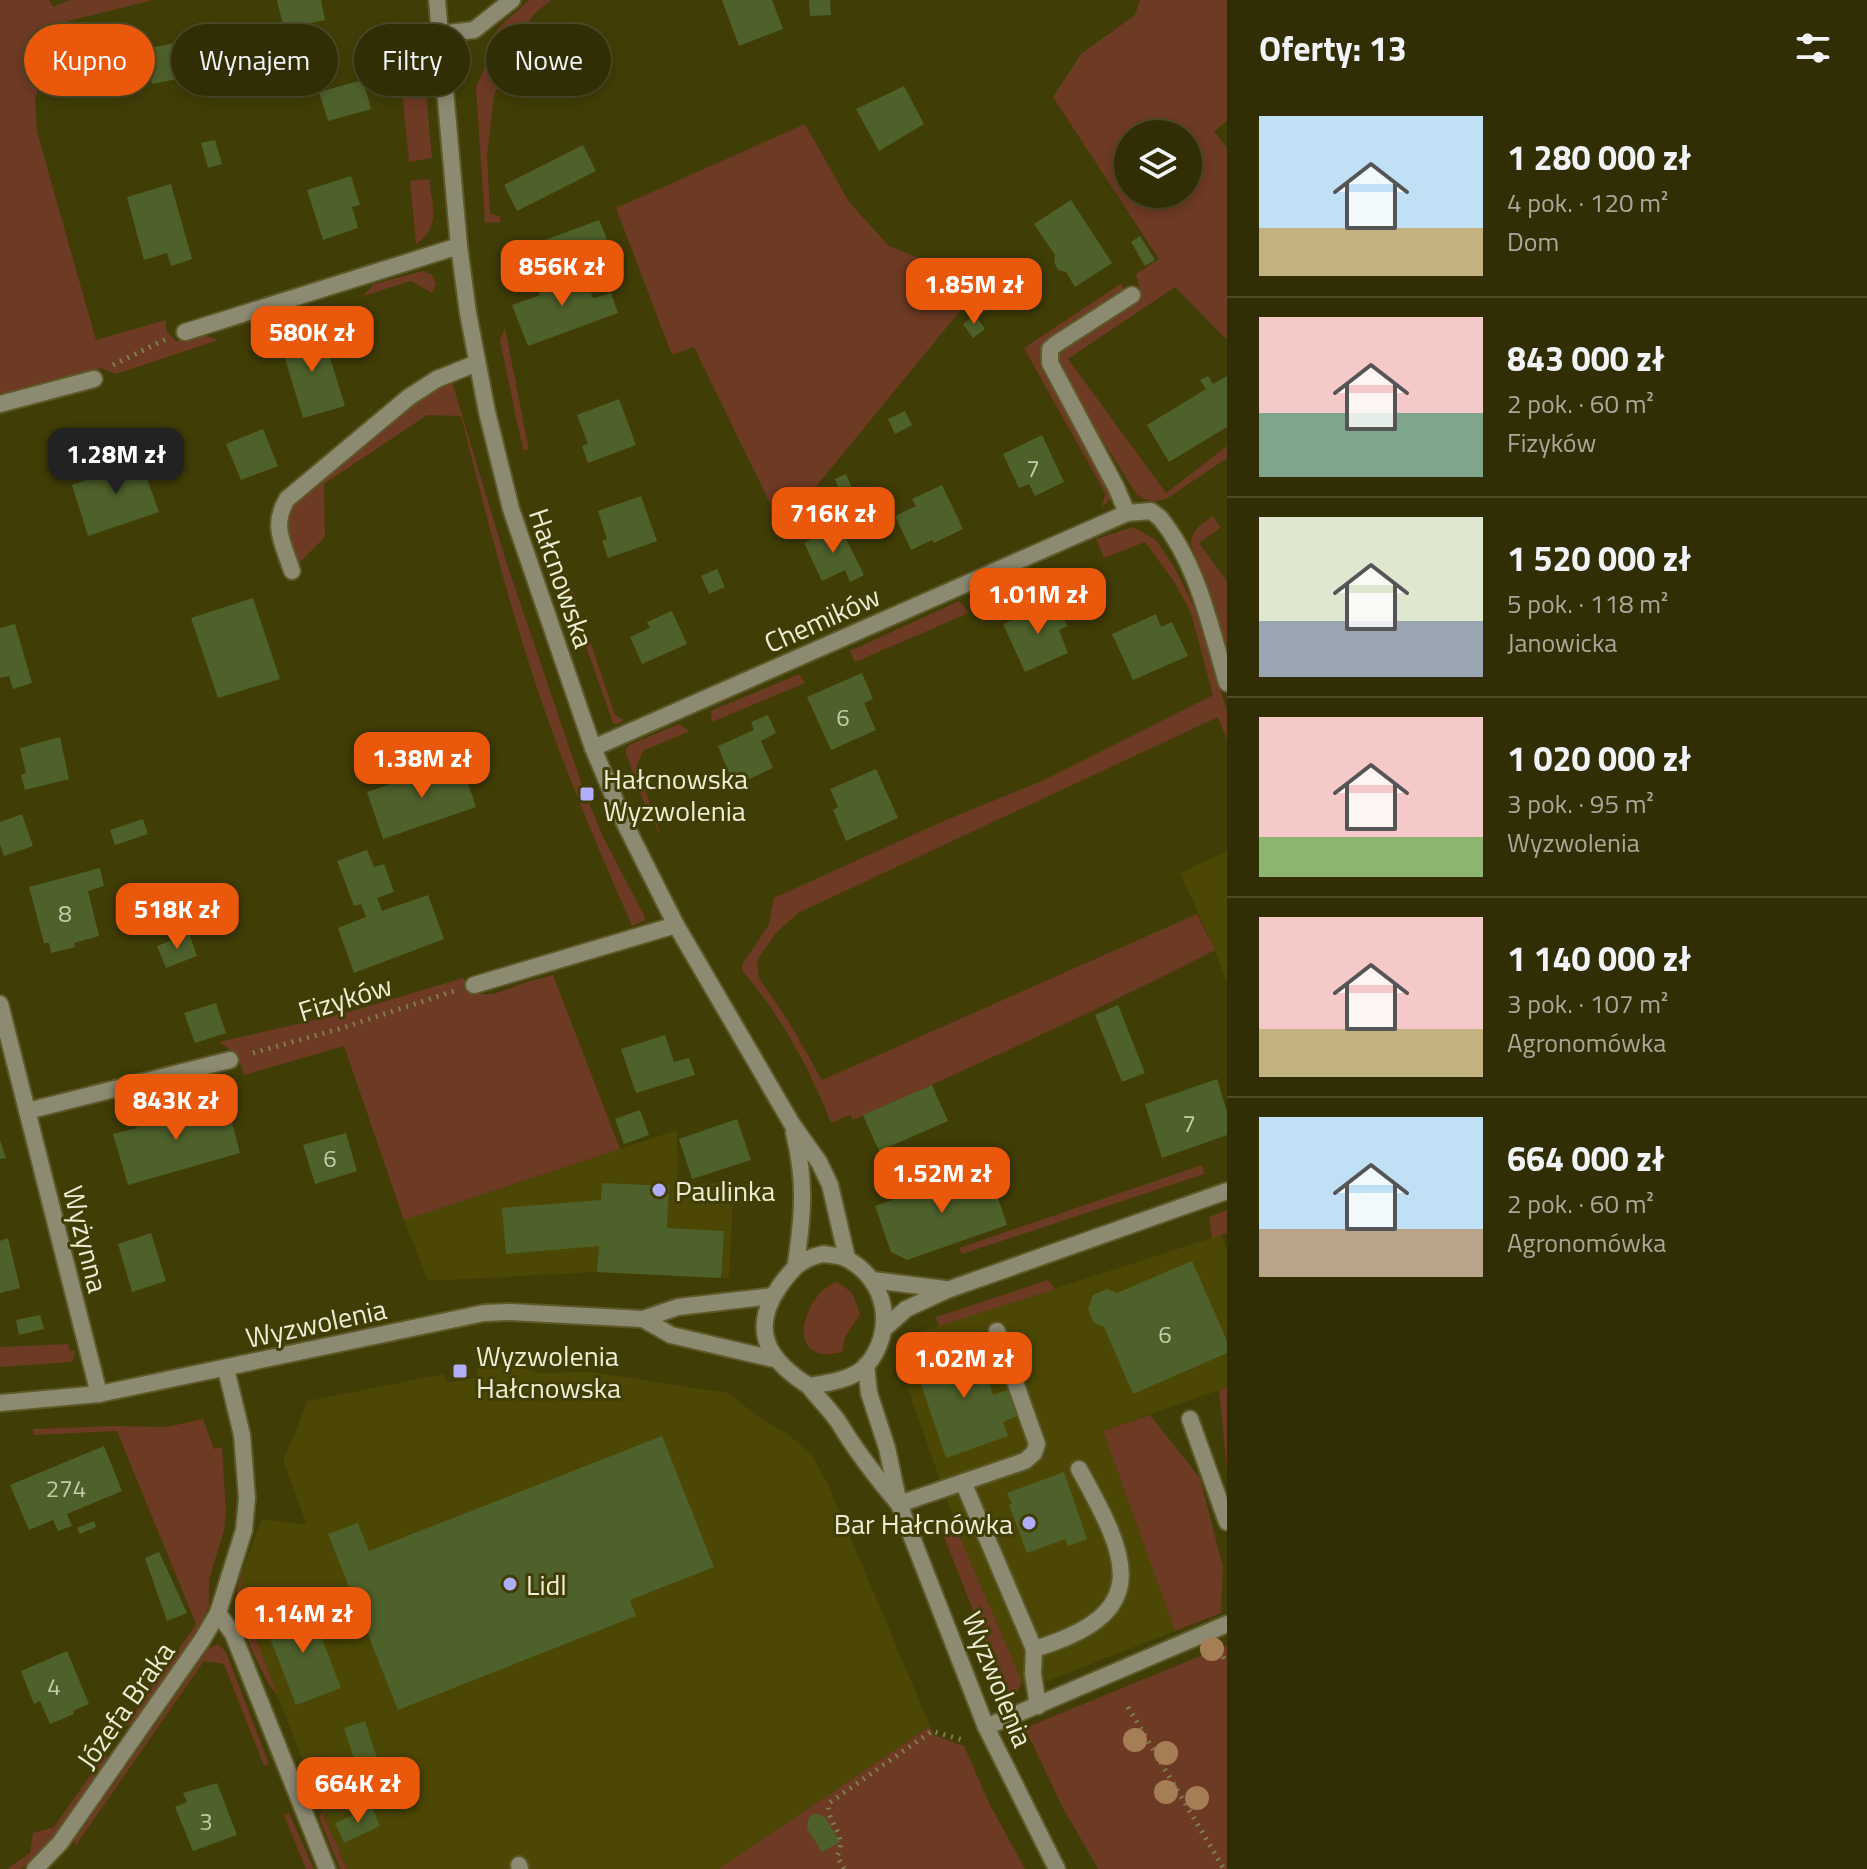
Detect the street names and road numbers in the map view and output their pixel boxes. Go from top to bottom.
street label: Hałcnowska [518,502,606,654]
street label: Chemików [757,574,887,664]
street label: Fizyków [293,963,397,1033]
street label: Wyżynna [52,1181,120,1297]
street label: Wyzwolenia [242,1287,390,1359]
street label: Wyzwolenia [951,1605,1045,1753]
street label: Józefa Braka [65,1632,185,1778]

